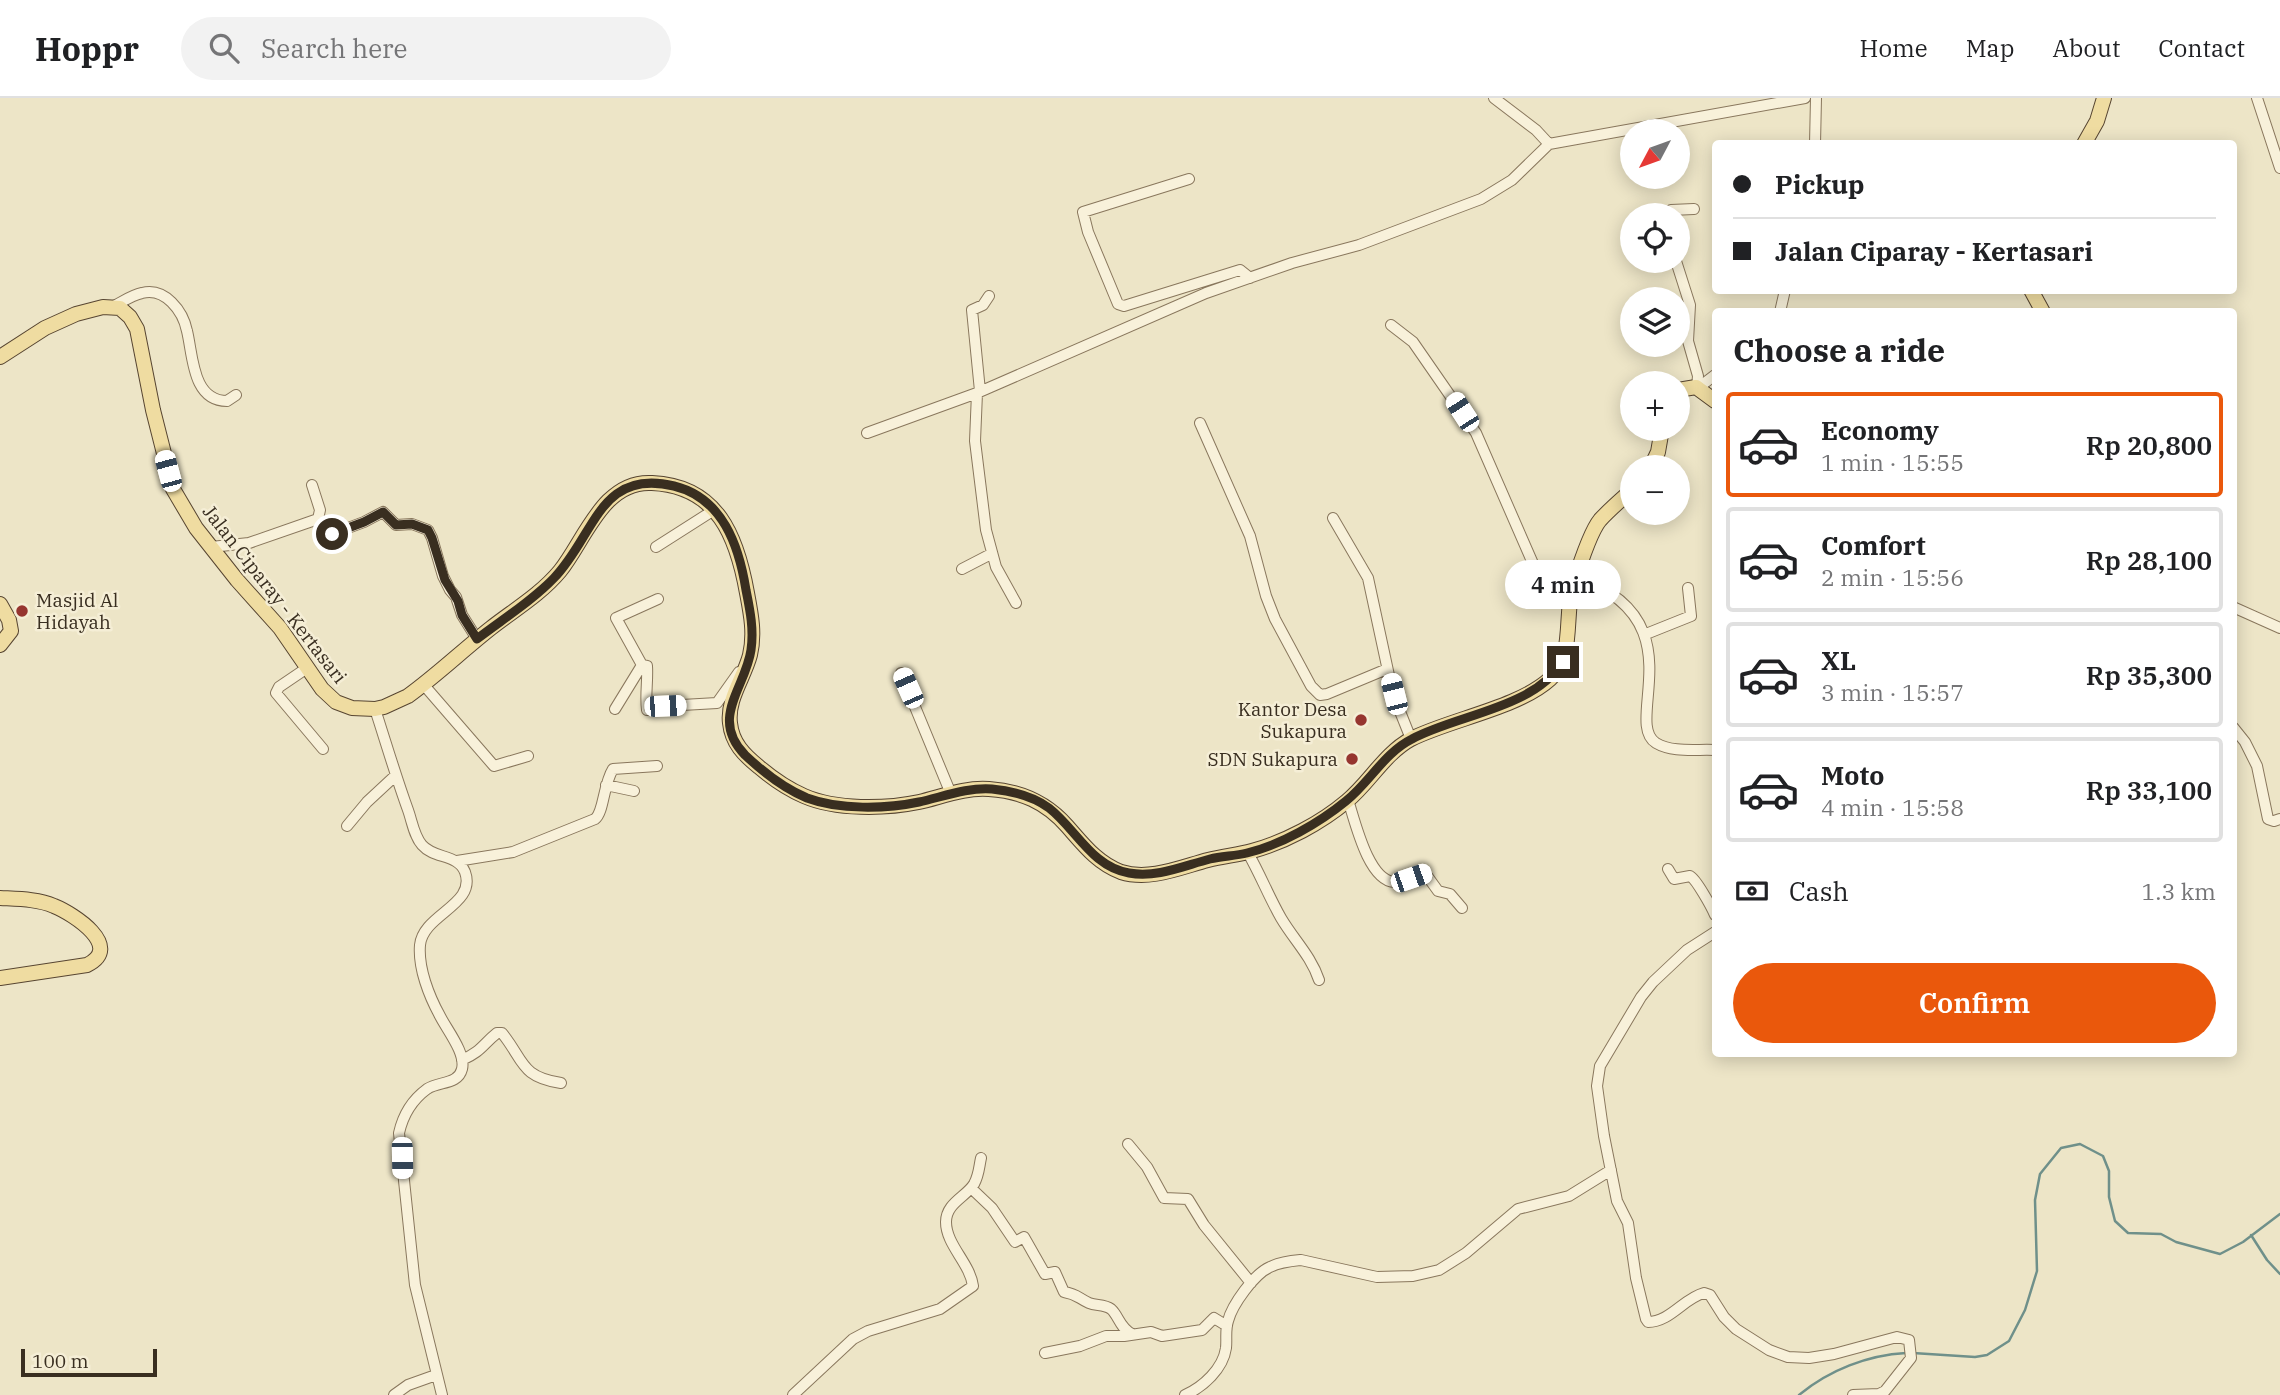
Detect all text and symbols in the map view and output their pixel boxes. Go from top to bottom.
search box [181,17,671,80]
text: Hoppr [35,27,139,70]
icon: search [205,29,243,67]
text: Search here [261,31,408,65]
text: Home [1860,32,1928,64]
text: Map [1966,32,2014,64]
text: About [2052,32,2120,64]
text: Contact [2158,32,2245,64]
north arrow [1620,119,1690,189]
map controls [1620,119,1690,525]
text: Pickup [1775,167,1865,201]
button: locate [1620,203,1690,273]
text: Jalan Ciparay - Kertasari [1775,234,2093,268]
button: layers [1620,287,1690,357]
text: Choose a ride [1733,329,1945,371]
button: + [1620,371,1690,441]
car [1442,389,1483,435]
icon: car [1737,413,1800,476]
text: Economy [1821,413,1939,447]
text: Rp 20,800 [2086,428,2212,462]
text: 1 min · 15:55 [1821,447,1964,477]
car [153,448,184,494]
button: − [1620,455,1690,525]
street label: Jalan Ciparay - Kertasari [198,500,352,688]
route start [316,518,348,550]
icon: car [1737,528,1800,591]
text: Comfort [1821,528,1926,562]
text: Rp 28,100 [2086,543,2212,577]
callout: 4 min [1505,560,1621,610]
text: 2 min · 15:56 [1821,562,1964,592]
text: 4 min [1531,569,1595,599]
place label: Masjid Al Hidayah [36,588,119,634]
marker: Masjid Al Hidayah [14,603,30,619]
icon: car [1737,643,1800,706]
text: XL [1821,643,1856,677]
route end [1547,646,1579,678]
text: Rp 35,300 [2086,658,2212,692]
car [890,665,927,711]
car [1379,671,1410,717]
text: 3 min · 15:57 [1821,677,1964,707]
car [644,695,687,717]
place label: Kantor Desa Sukapura [1238,697,1347,743]
marker: Kantor Desa Sukapura [1353,712,1369,728]
place label: SDN Sukapura [1208,747,1338,771]
marker: SDN Sukapura [1344,751,1360,767]
icon: car [1737,758,1800,821]
text: Moto [1821,758,1884,792]
text: Rp 33,100 [2086,773,2212,807]
text: 4 min · 15:58 [1821,792,1964,822]
car [1388,861,1435,895]
icon: cash [1733,872,1771,910]
text: Cash [1789,874,1849,908]
text: 1.3 km [2142,876,2216,906]
button: Confirm [1733,963,2216,1043]
car [392,1137,413,1179]
scale bar [21,1346,158,1378]
text: 100 m [32,1349,89,1373]

